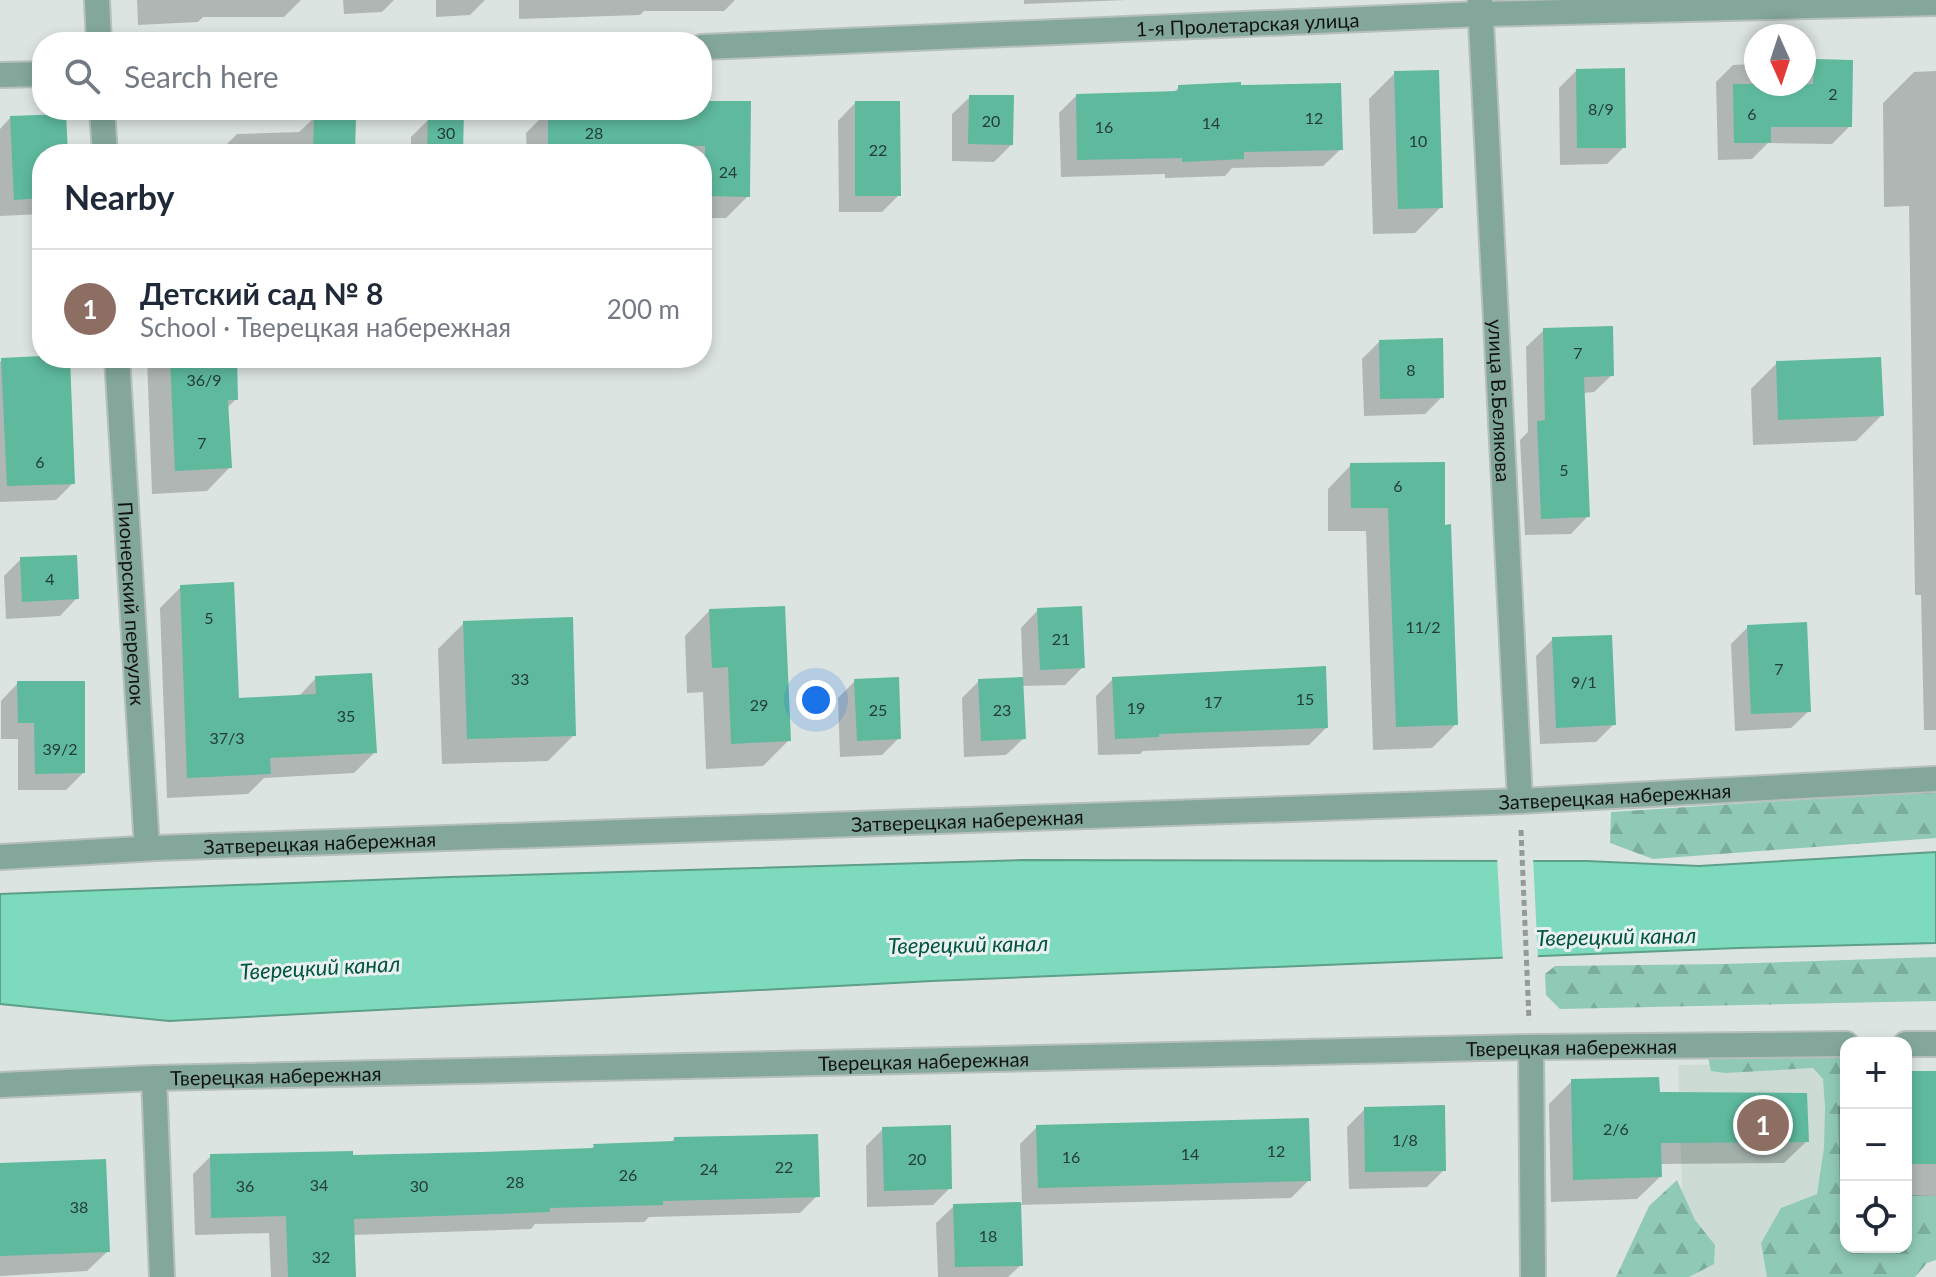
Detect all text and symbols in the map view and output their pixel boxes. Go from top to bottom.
street label: 1-я Пролетарская улица [1135,7,1360,41]
north arrow [1744,24,1816,96]
search box [32,32,712,120]
icon: search [60,54,104,98]
text: Search here [124,58,279,94]
house number: 2 [1828,84,1838,103]
house number: 8/9 [1588,99,1614,118]
house number: 6 [1747,104,1757,123]
house number: 12 [1305,108,1323,127]
house number: 20 [982,111,1000,130]
house number: 14 [1202,113,1220,132]
house number: 16 [1095,117,1113,136]
house number: 30 [437,123,455,142]
house number: 28 [585,123,603,142]
house number: 10 [1409,131,1427,150]
house number: 22 [869,140,887,159]
house number: 24 [719,162,737,181]
text: Nearby [64,176,175,217]
text: Детский сад № 8 [140,275,383,311]
text: 1 [82,293,98,325]
text: 200 m [607,293,680,325]
text: School · Тверецкая набережная [140,311,511,343]
street label: улица В.Белякова [1484,318,1516,483]
house number: 7 [1573,343,1583,362]
house number: 8 [1406,360,1416,379]
house number: 36/9 [186,370,222,389]
house number: 7 [197,433,207,452]
house number: 6 [35,452,45,471]
house number: 5 [1559,460,1569,479]
house number: 6 [1393,476,1403,495]
street label: Пионерский переулок [114,501,150,707]
house number: 4 [45,569,55,588]
house number: 5 [204,608,214,627]
house number: 11/2 [1405,617,1441,636]
house number: 21 [1052,629,1070,648]
house number: 7 [1774,659,1784,678]
house number: 33 [511,669,529,688]
house number: 9/1 [1571,672,1597,691]
your location [796,680,836,720]
house number: 15 [1296,689,1314,708]
house number: 17 [1204,692,1222,711]
house number: 29 [750,695,768,714]
house number: 19 [1127,698,1145,717]
house number: 25 [869,700,887,719]
house number: 23 [993,700,1011,719]
house number: 35 [337,706,355,725]
house number: 37/3 [209,728,245,747]
house number: 39/2 [42,739,78,758]
street label: Затверецкая набережная [1498,778,1732,814]
street label: Затверецкая набережная [850,804,1084,836]
street label: Затверецкая набережная [203,826,436,858]
water label: Тверецкий канал [1536,921,1696,951]
water label: Тверецкий канал [888,929,1048,959]
water label: Тверецкий канал [239,949,401,985]
street label: Тверецкая набережная [1466,1034,1677,1060]
map controls [1840,1037,1912,1253]
button: + [1840,1037,1912,1109]
street label: Тверецкая набережная [818,1046,1030,1075]
street label: Тверецкая набережная [170,1061,382,1090]
pin: 1 [1737,1095,1789,1155]
button: − [1840,1109,1912,1181]
house number: 2/6 [1603,1119,1629,1138]
house number: 1/8 [1392,1130,1418,1149]
house number: 12 [1267,1141,1285,1160]
house number: 14 [1181,1144,1199,1163]
house number: 16 [1062,1147,1080,1166]
house number: 20 [908,1149,926,1168]
house number: 22 [775,1157,793,1176]
house number: 24 [700,1159,718,1178]
house number: 26 [619,1165,637,1184]
house number: 28 [506,1172,524,1191]
house number: 34 [310,1175,328,1194]
house number: 36 [236,1176,254,1195]
house number: 30 [410,1176,428,1195]
button: locate [1840,1181,1912,1253]
house number: 38 [70,1197,88,1216]
house number: 18 [979,1226,997,1245]
house number: 32 [312,1247,330,1266]

